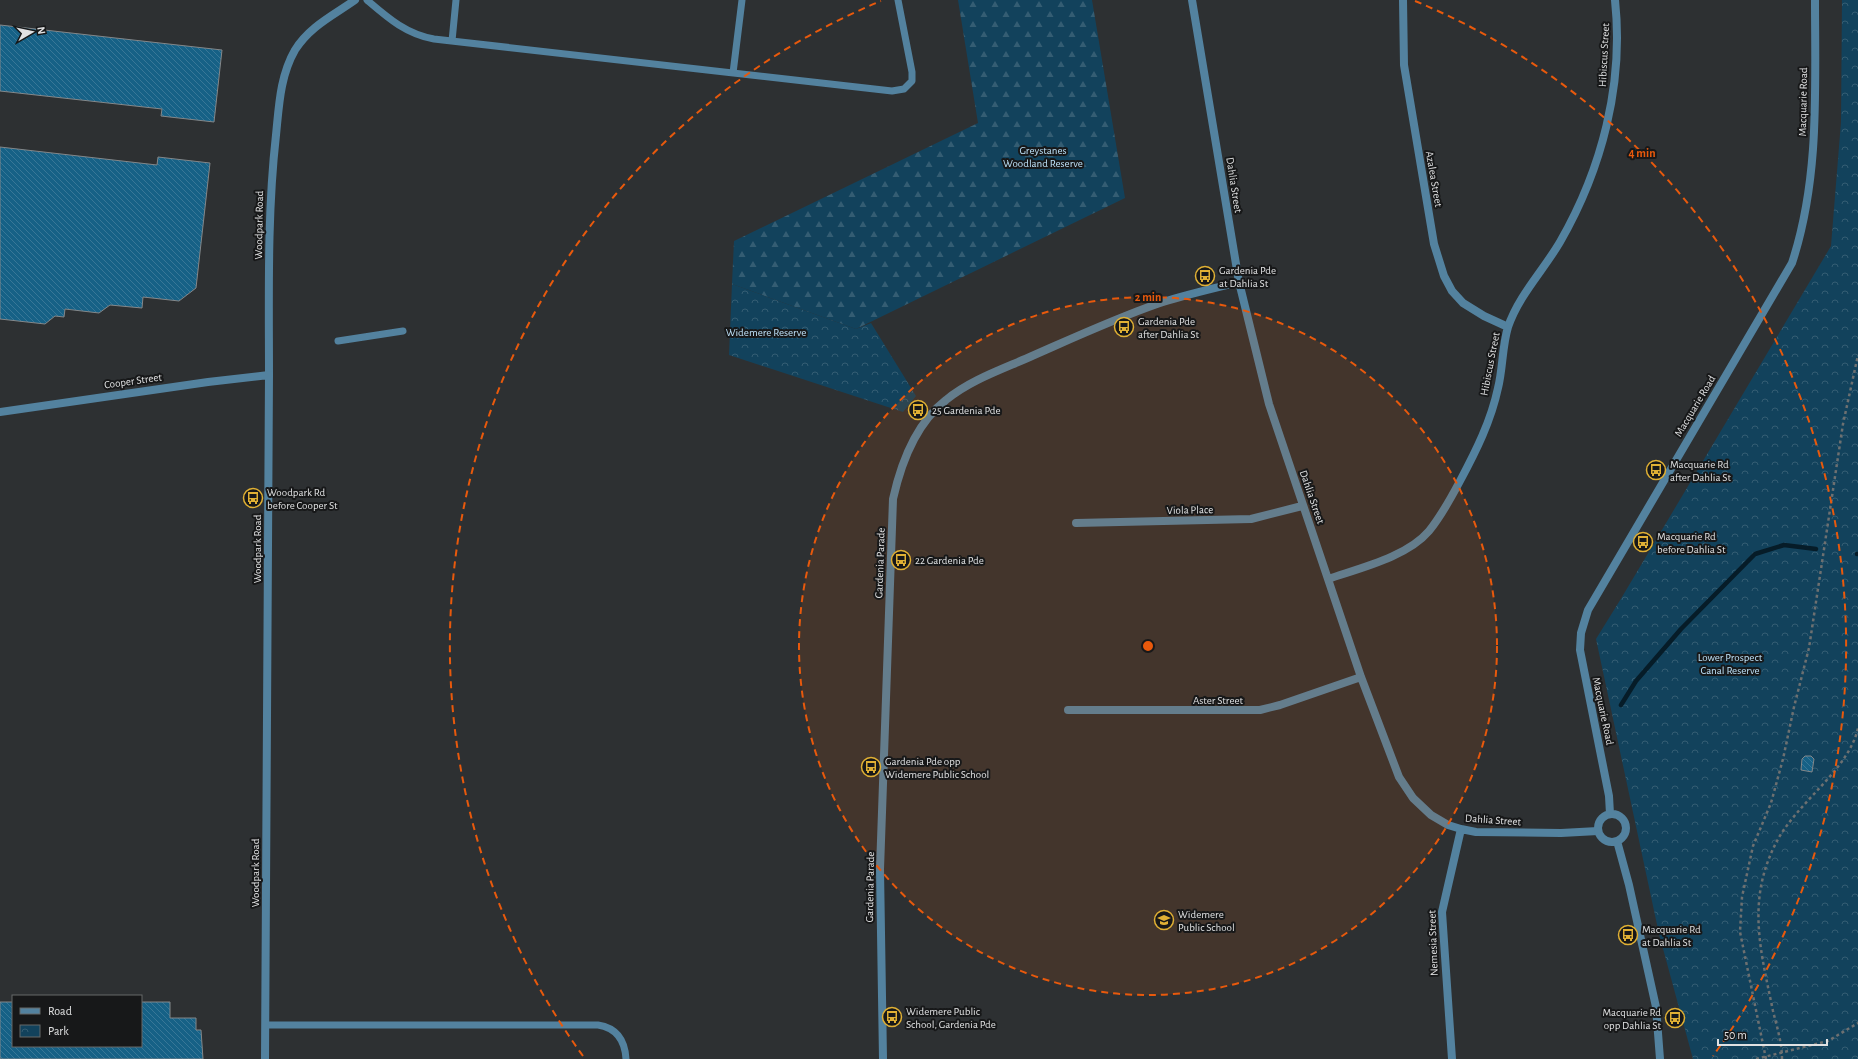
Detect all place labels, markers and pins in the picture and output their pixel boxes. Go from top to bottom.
bus stop icon: Gardenia Pde at Dahlia St [1194,265,1216,287]
place label: Gardenia Pde at Dahlia St [1219,265,1276,289]
bus stop icon: Gardenia Pde after Dahlia St [1113,316,1135,338]
place label: Gardenia Pde after Dahlia St [1138,316,1200,340]
bus stop icon: 25 Gardenia Pde [907,399,929,421]
place label: 25 Gardenia Pde [932,405,1000,416]
bus stop icon: Macquarie Rd after Dahlia St [1645,459,1667,481]
place label: Macquarie Rd after Dahlia St [1670,459,1732,483]
bus stop icon: Woodpark Rd before Cooper St [242,487,264,509]
place label: Woodpark Rd before Cooper St [267,487,338,511]
bus stop icon: Macquarie Rd before Dahlia St [1632,531,1654,553]
place label: Macquarie Rd before Dahlia St [1657,531,1726,555]
bus stop icon: 22 Gardenia Pde [890,549,912,571]
place label: 22 Gardenia Pde [915,555,984,566]
centre of rings [1141,639,1155,653]
bus stop icon: Gardenia Pde opp Widemere Public School [860,756,882,778]
place label: Gardenia Pde opp Widemere Public School [885,756,989,780]
school or university icon: Widemere Public School [1153,909,1175,931]
place label: Widemere Public School [1178,909,1235,933]
bus stop icon: Macquarie Rd at Dahlia St [1617,924,1639,946]
place label: Macquarie Rd at Dahlia St [1642,924,1701,948]
bus stop icon: Widemere Public School, Gardenia Pde [881,1006,903,1028]
place label: Widemere Public School, Gardenia Pde [906,1006,996,1030]
place label: Macquarie Rd opp Dahlia St [1602,1007,1661,1031]
bus stop icon: Macquarie Rd opp Dahlia St [1664,1007,1686,1029]

